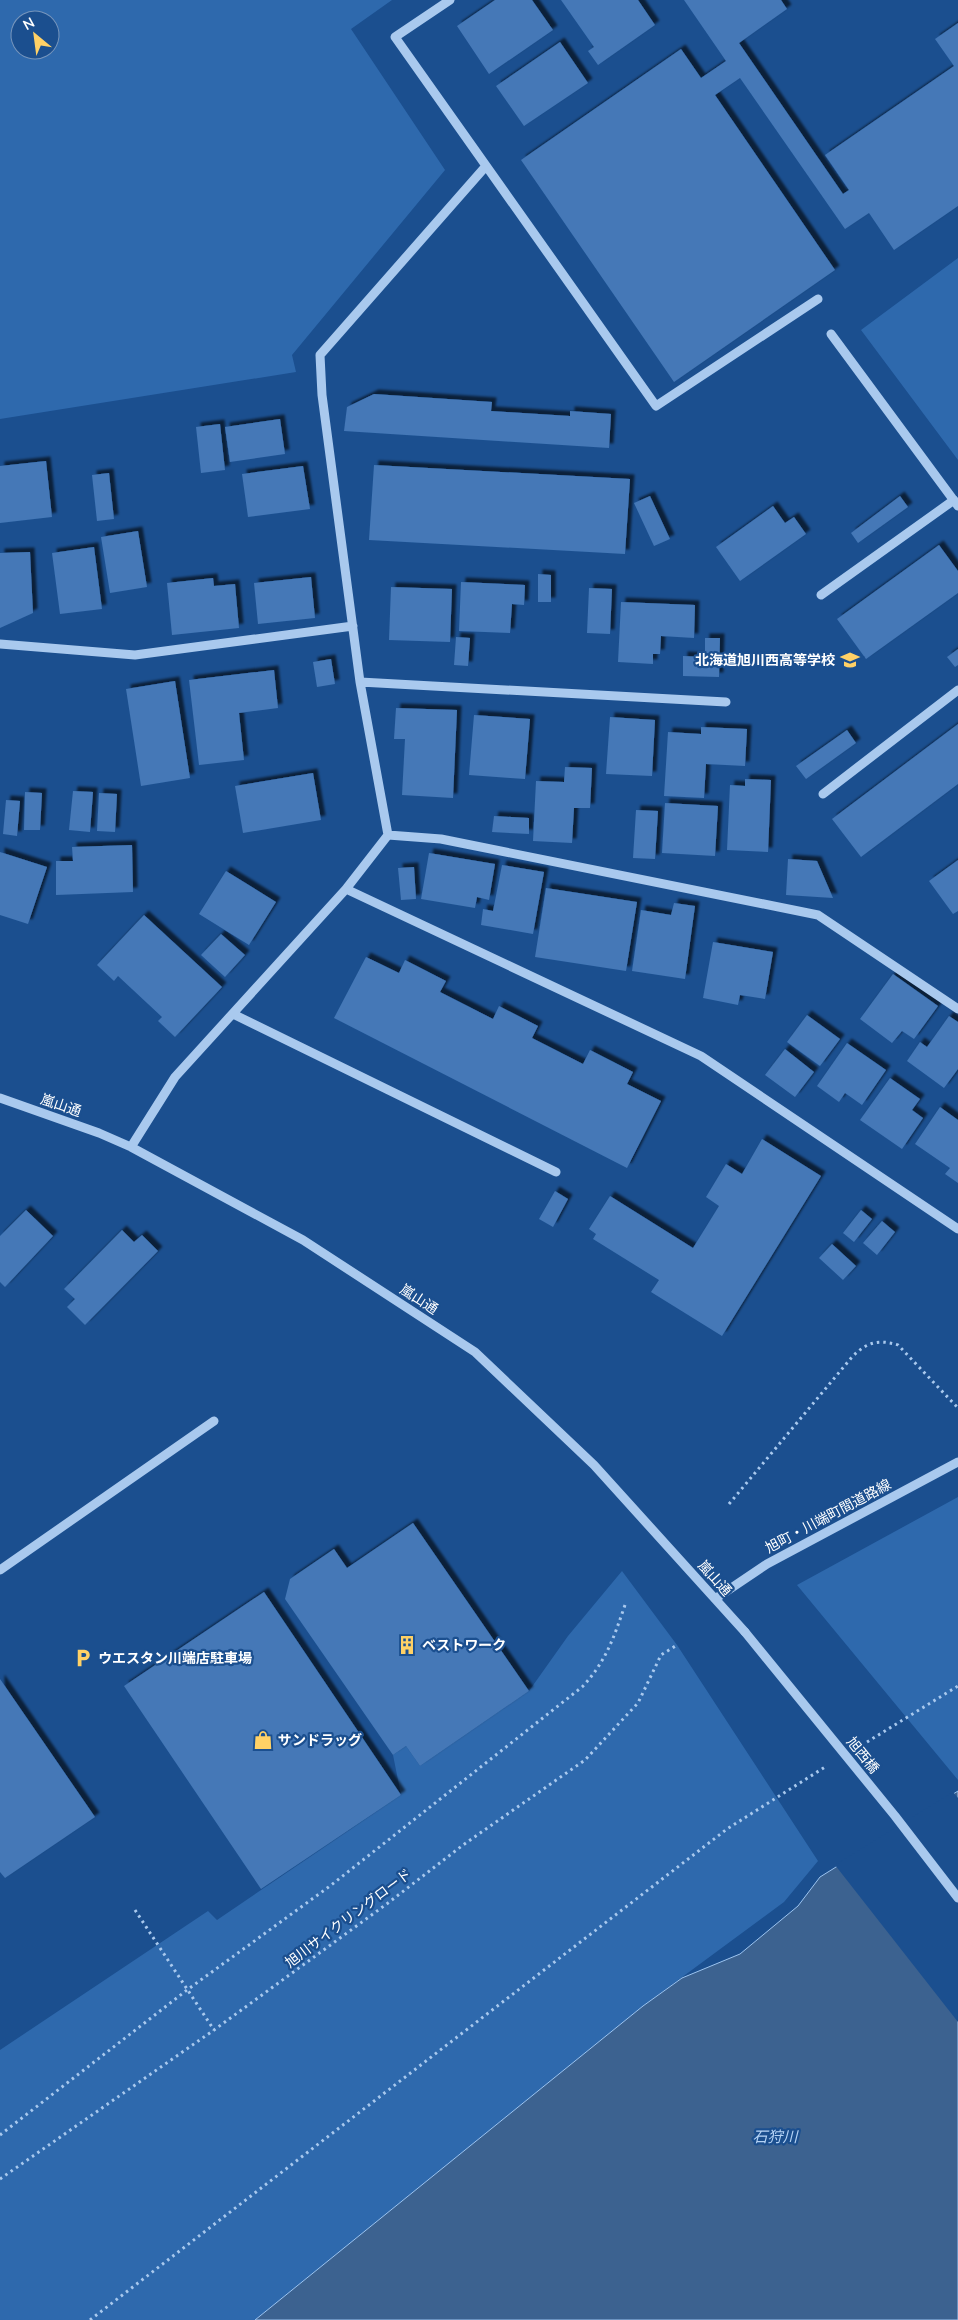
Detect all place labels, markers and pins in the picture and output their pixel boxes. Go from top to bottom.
school or university icon: 北海道旭川西高等学校 [839,649,861,671]
place label: 北海道旭川西高等学校 [695,651,835,670]
building icon: ベストワーク [396,1634,418,1656]
place label: ベストワーク [422,1636,506,1655]
parking icon: ウエスタン川端店駐車場 [72,1647,94,1669]
place label: ウエスタン川端店駐車場 [98,1649,252,1668]
shop icon: サンドラッグ [252,1729,274,1751]
place label: サンドラッグ [278,1731,362,1750]

